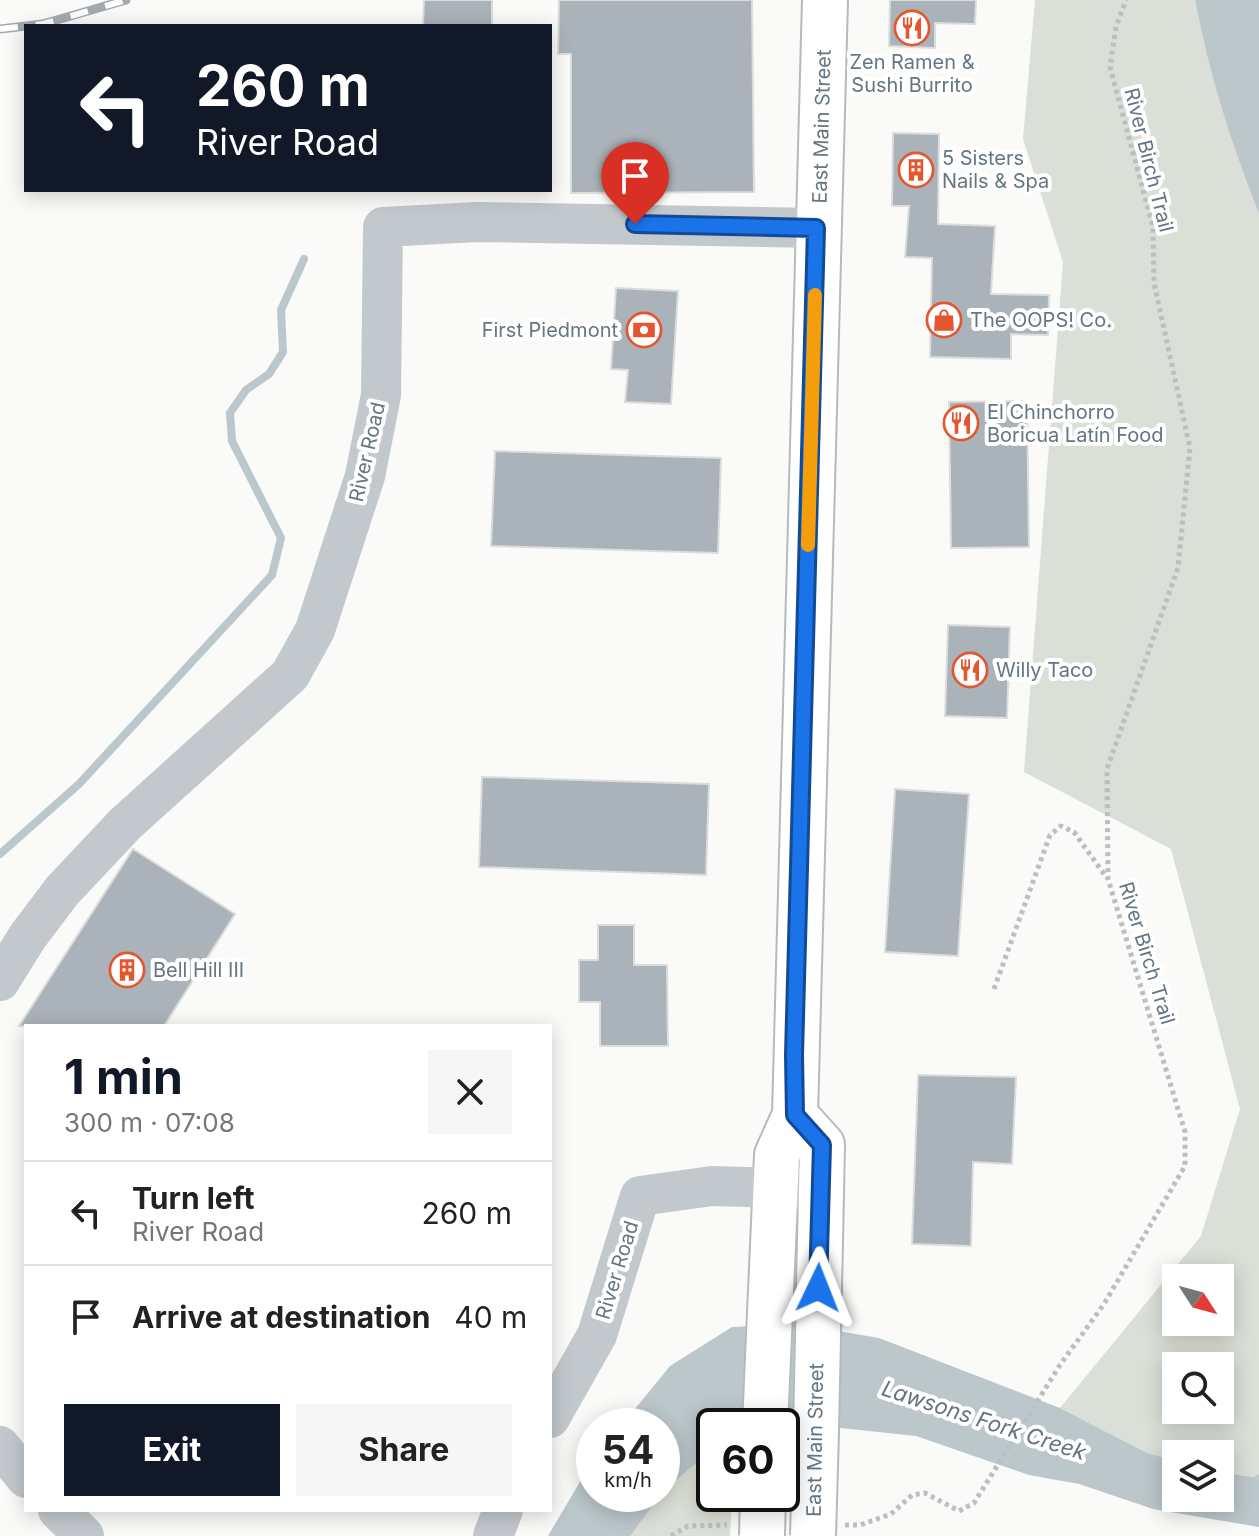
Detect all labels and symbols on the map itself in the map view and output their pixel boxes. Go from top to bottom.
restaurant icon: Zen Ramen & Sushi Burrito [893,9,931,47]
street label: East Main Street [808,49,836,204]
place label: Zen Ramen & Sushi Burrito [849,50,975,97]
street label: River Birch Trail [1120,85,1178,235]
pin [601,142,669,224]
place label: 5 Sisters Nails & Spa [942,146,1049,193]
building icon: 5 Sisters Nails & Spa [897,151,935,189]
shop icon: The OOPS! Co. [925,301,963,339]
place label: The OOPS! Co. [970,308,1112,332]
bank icon: First Piedmont [625,311,663,349]
place label: First Piedmont [482,318,618,342]
street label: River Road [344,400,390,504]
place label: El Chinchorro Boricua Latín Food [987,400,1163,447]
restaurant icon: El Chinchorro Boricua Latín Food [942,404,980,442]
restaurant icon: Willy Taco [951,651,989,689]
place label: Willy Taco [996,658,1093,682]
street label: River Birch Trail [1114,879,1180,1027]
building icon: Bell Hill III [108,951,146,989]
place label: Bell Hill III [153,958,244,982]
street label: River Road [591,1218,643,1322]
position arrow [776,1246,860,1330]
north arrow [1162,1264,1234,1336]
street label: East Main Street [802,1362,828,1517]
water label: Lawsons Fork Creek [879,1375,1090,1466]
speed limit sign: 60 [696,1408,800,1512]

